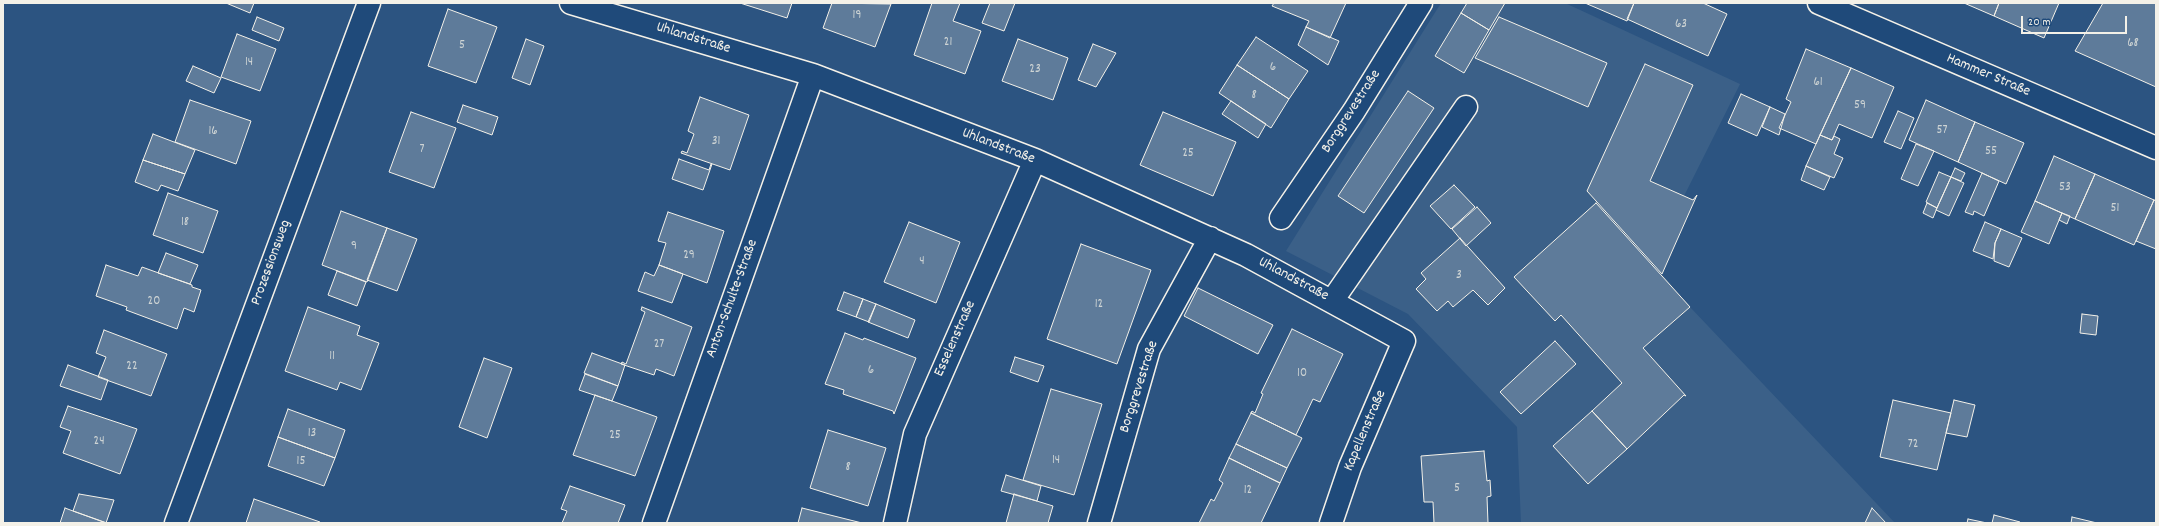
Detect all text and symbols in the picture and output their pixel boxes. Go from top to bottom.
house number: 19 [853,8,861,24]
scale bar [2023,8,2129,34]
text: 20 m [2028,14,2051,31]
house number: 63 [1675,17,1687,33]
street label: Uhlandstraße [654,19,732,59]
house number: 21 [944,35,952,51]
house number: 68 [2127,36,2139,52]
house number: 5 [459,38,465,54]
street label: Hammer Straße [1943,50,2033,102]
house number: 14 [245,55,253,71]
house number: 6 [1270,60,1276,76]
house number: 23 [1029,62,1041,78]
street label: Borggrevestraße [1318,67,1386,157]
house number: 61 [1813,75,1823,91]
house number: 8 [1251,88,1257,104]
house number: 59 [1854,98,1866,114]
house number: 57 [1937,123,1947,139]
house number: 16 [208,124,218,140]
street label: Uhlandstraße [959,125,1037,169]
house number: 31 [712,134,720,150]
house number: 7 [420,142,424,158]
house number: 55 [1985,144,1997,160]
house number: 25 [1182,146,1194,162]
house number: 53 [2059,180,2071,196]
house number: 51 [2111,201,2119,217]
house number: 18 [181,215,189,231]
street label: Prozessionsweg [248,218,296,308]
street label: Anton-Schulte-Straße [703,237,763,361]
house number: 9 [351,239,357,255]
house number: 29 [683,248,695,264]
house number: 4 [919,254,925,270]
street label: Uhlandstraße [1255,254,1331,306]
house number: 3 [1456,268,1462,284]
house number: 20 [148,294,160,310]
house number: 12 [1095,297,1103,313]
street label: Esselenstraße [931,298,981,380]
house number: 27 [654,337,664,353]
street label: Borggrevestraße [1117,339,1163,435]
house number: 11 [329,349,335,365]
house number: 22 [126,359,138,375]
house number: 6 [868,363,874,379]
house number: 10 [1297,366,1307,382]
street label: Kapellenstraße [1341,388,1391,474]
house number: 13 [308,426,316,442]
house number: 25 [609,428,621,444]
house number: 24 [93,434,105,450]
house number: 72 [1908,437,1918,453]
house number: 14 [1052,453,1060,469]
house number: 15 [297,454,305,470]
house number: 8 [845,460,851,476]
house number: 5 [1454,481,1460,497]
house number: 12 [1244,483,1252,499]

